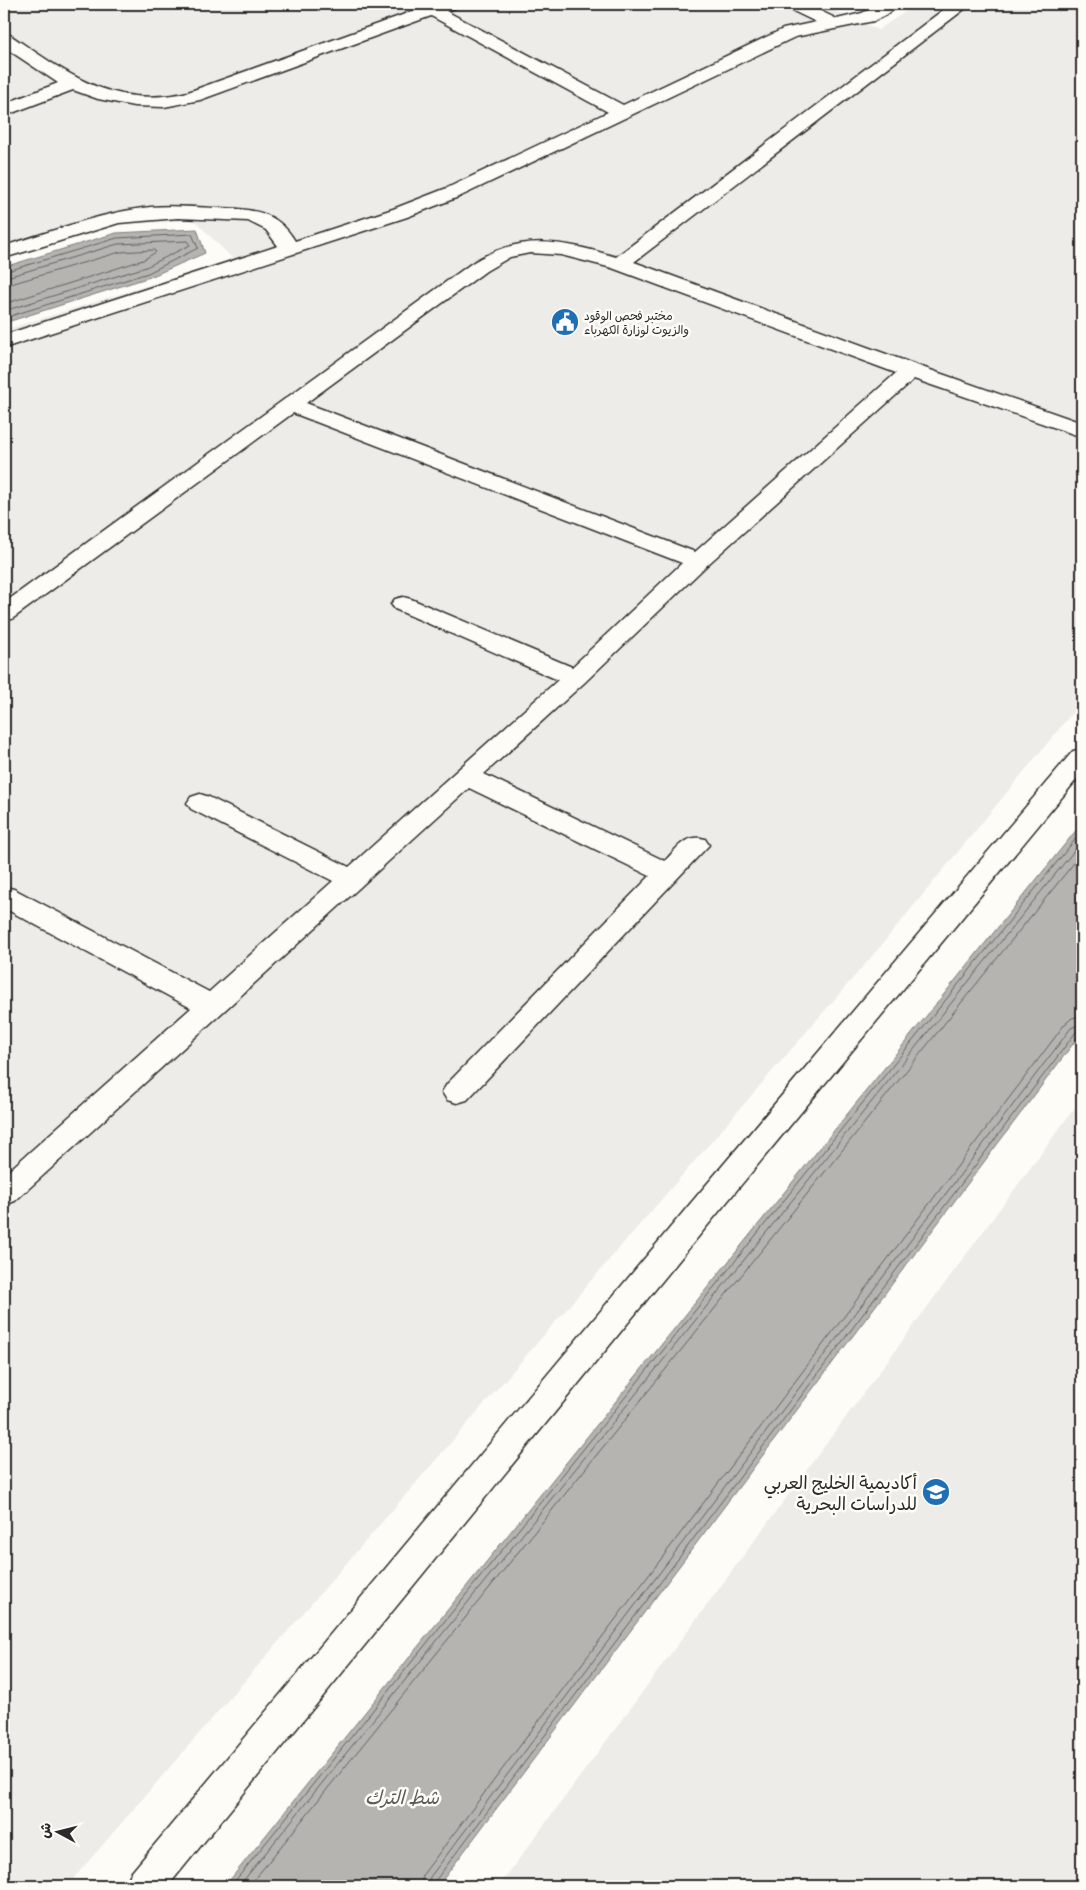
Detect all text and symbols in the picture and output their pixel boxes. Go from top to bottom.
public building icon: مختبر فحص الوقود والزيوت لوزارة الكهرباء [550,307,580,337]
place label: مختبر فحص الوقود والزيوت لوزارة الكهرباء [584,307,689,338]
place label: أكاديمية الخليج العربي للدراسات البحرية [764,1470,918,1516]
school or university icon: أكاديمية الخليج العربي للدراسات البحرية [921,1477,951,1507]
water label: شط الترك [365,1784,439,1810]
north arrow [32,1808,82,1858]
text: ش [34,1822,55,1839]

